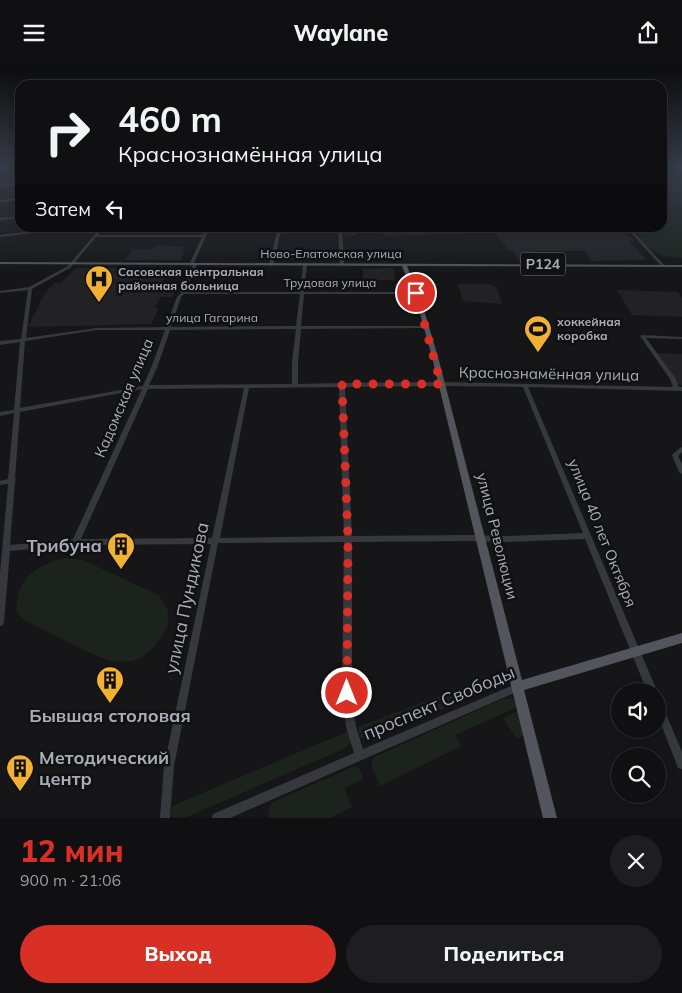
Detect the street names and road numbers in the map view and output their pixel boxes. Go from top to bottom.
street label: Ново-Елатомская улица [260,246,402,261]
road number: Р124 [520,253,566,275]
street label: Трудовая улица [284,275,376,290]
street label: улица Гагарина [166,310,258,325]
street label: Кадомская улица [90,335,157,460]
street label: Краснознамённая улица [459,362,639,385]
street label: улица 40 лет Октября [564,456,641,610]
street label: улица Революции [473,471,522,601]
street label: улица Пундикова [159,520,214,676]
street label: проспект Свободы [359,660,518,745]

